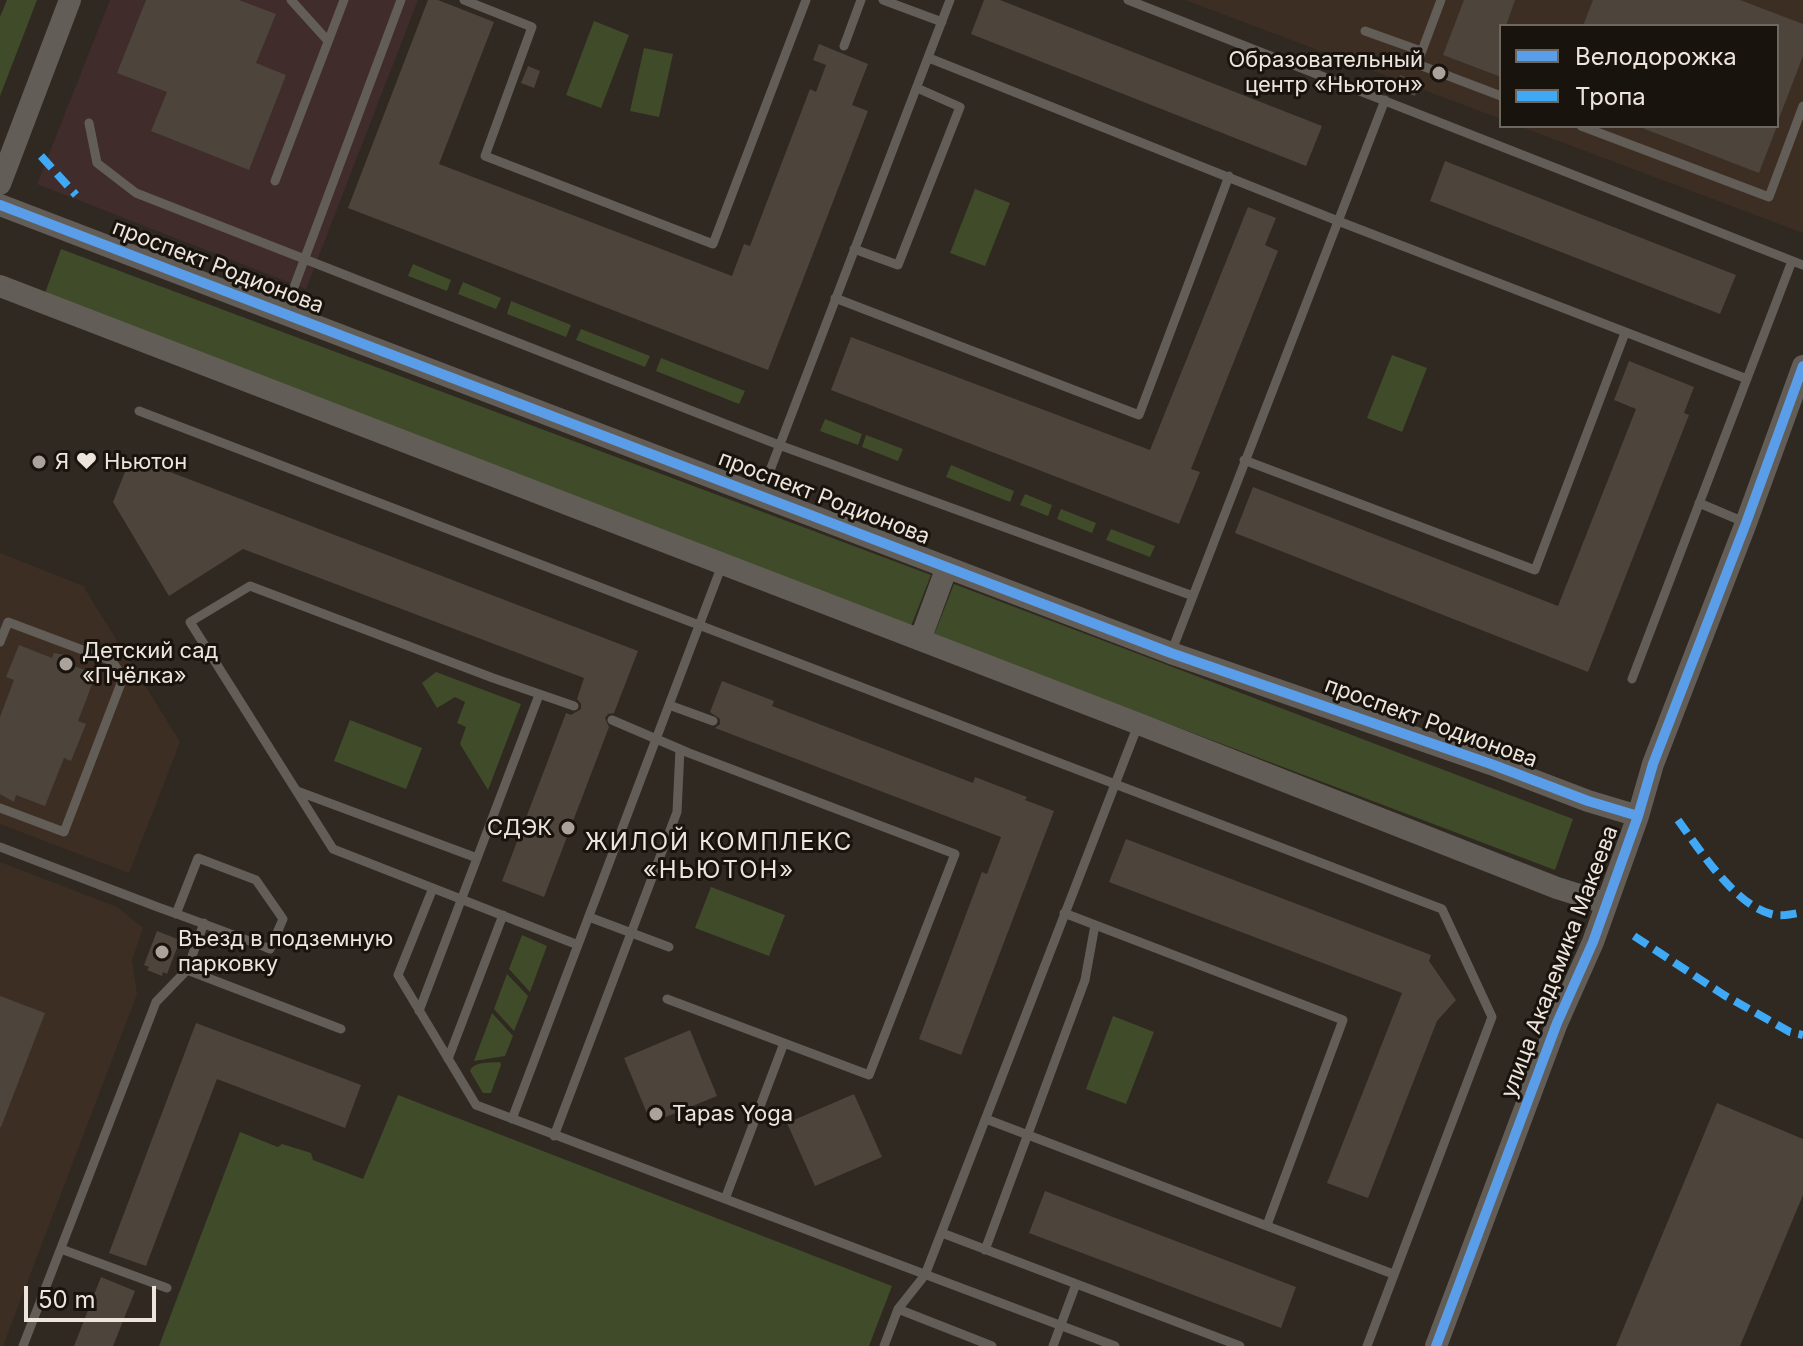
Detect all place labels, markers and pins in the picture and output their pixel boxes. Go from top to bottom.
place label: Образовательный центр «Ньютон» [1228,47,1423,98]
marker: Образовательный центр «Ньютон» [1430,64,1448,82]
place label: Я ❤ Ньютон [55,449,187,475]
marker: Я ❤ Ньютон [30,453,48,471]
place label: Детский сад «Пчёлка» [82,638,218,690]
marker: Детский сад «Пчёлка» [57,655,75,673]
place label: СДЭК [487,815,552,841]
marker: СДЭК [559,819,577,837]
place label: Въезд в подземную парковку [178,926,393,978]
marker: Въезд в подземную парковку [153,943,171,961]
place label: Tapas Yoga [672,1101,793,1127]
marker: Tapas Yoga [647,1105,665,1123]

